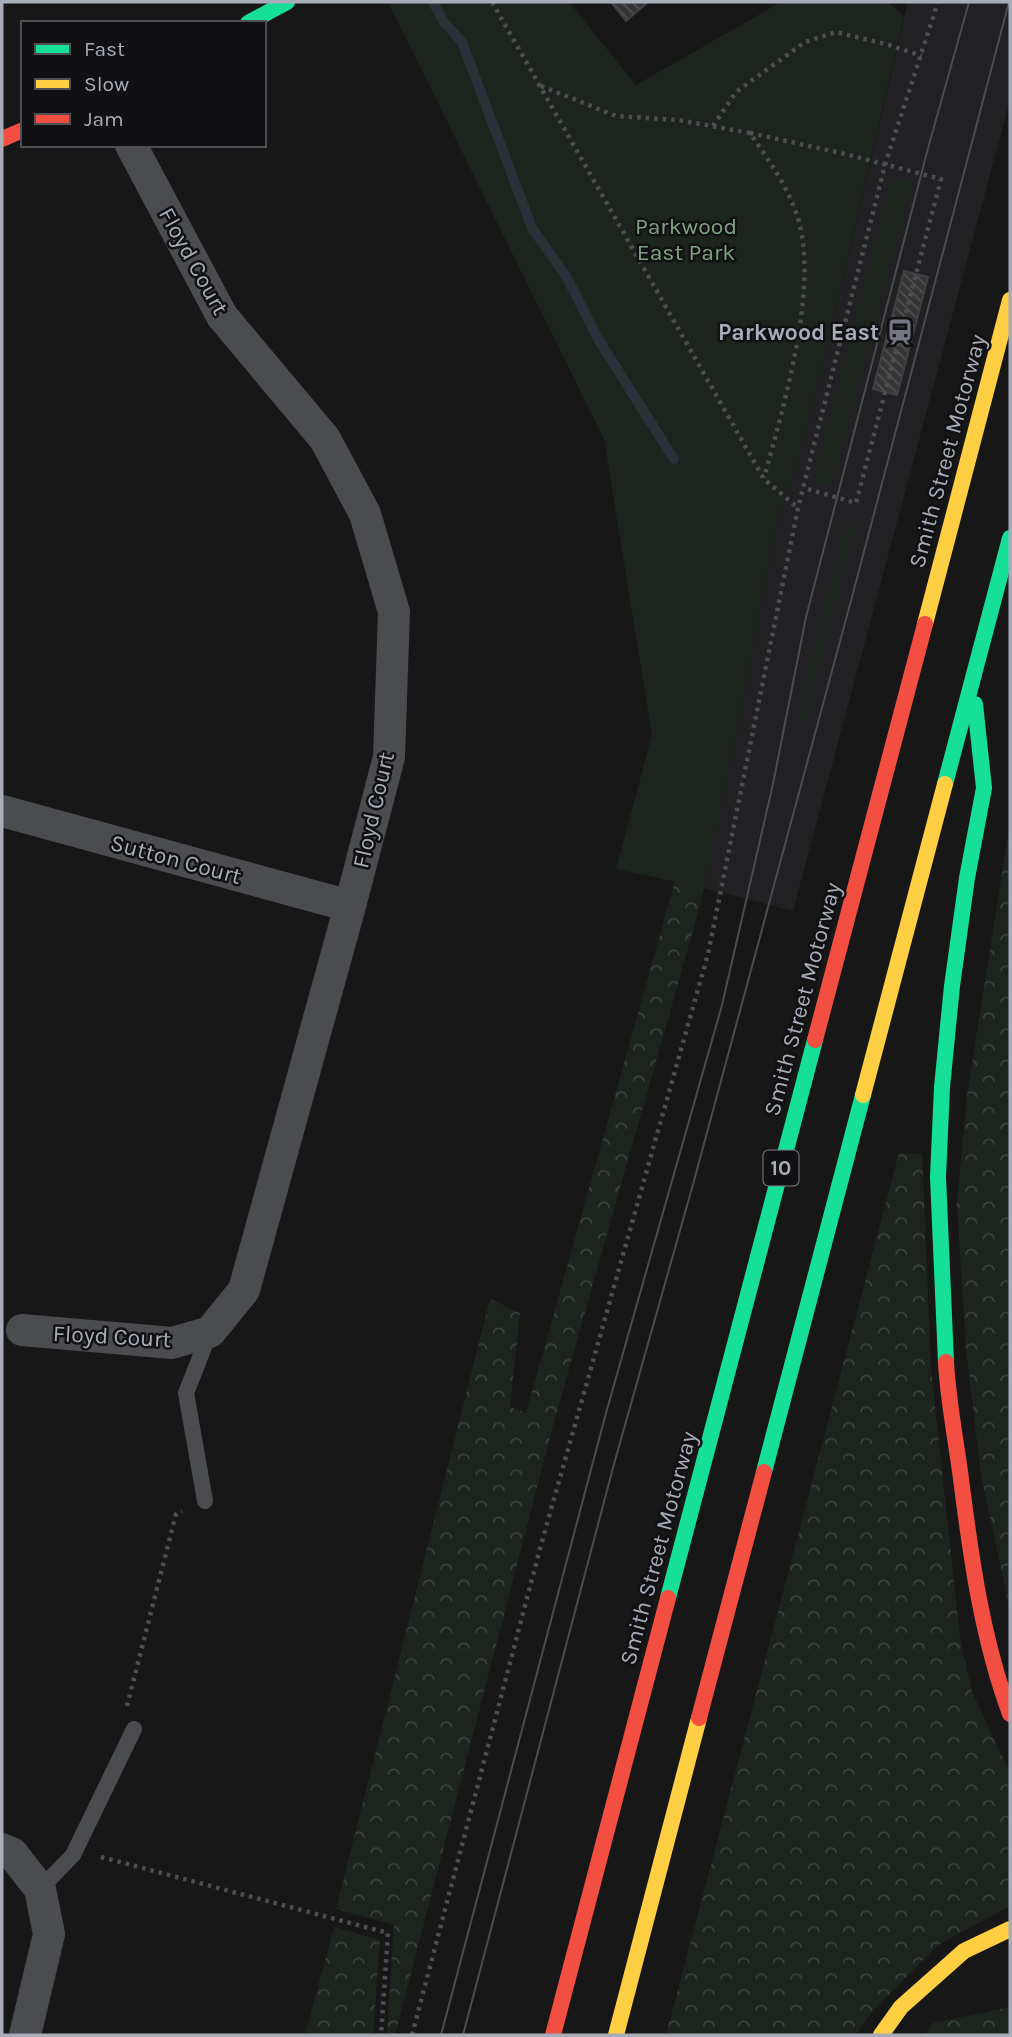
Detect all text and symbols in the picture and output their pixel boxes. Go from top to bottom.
legend [21,21,266,147]
text: Fast [84,37,125,61]
text: Slow [84,72,129,96]
text: Jam [84,107,124,131]
street label: Floyd Court [153,203,234,320]
park label: Parkwood East Park [635,213,737,266]
station icon: Parkwood East [885,317,915,347]
place label: Parkwood East [718,319,879,346]
street label: Smith Street Motorway [903,331,992,571]
street label: Floyd Court [347,749,400,871]
street label: Sutton Court [107,829,245,890]
street label: Smith Street Motorway [758,879,847,1119]
road number: 10 [764,1150,798,1186]
street label: Floyd Court [52,1320,172,1353]
street label: Smith Street Motorway [614,1428,703,1668]

